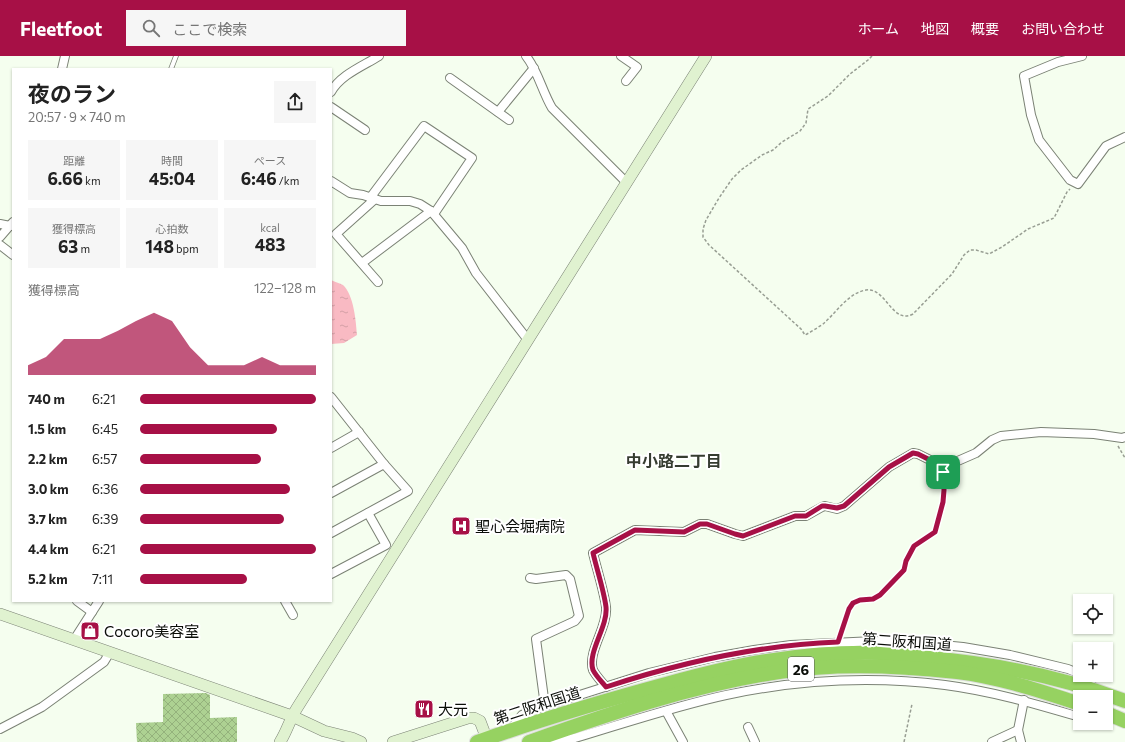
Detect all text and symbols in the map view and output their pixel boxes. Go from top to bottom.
search box [126,10,406,46]
text: Fleetfoot [20,17,102,40]
icon: search [140,17,162,39]
text: ここで検索 [172,20,247,38]
text: ホーム [857,20,899,37]
text: 地図 [921,20,949,37]
text: 概要 [971,20,999,37]
text: お問い合わせ [1021,20,1105,37]
text: 夜のラン [28,80,116,107]
button: share [274,81,316,123]
text: 20:57 · 9 × 740 m [28,109,126,125]
text: 距離 [63,154,85,167]
text: 時間 [161,154,183,167]
text: ペース [254,154,286,167]
text: 6.66 [47,168,83,189]
text: 45:04 [149,168,195,189]
text: 6:46 [241,168,277,189]
text: km [83,174,101,187]
text: /km [277,174,299,187]
text: kcal [260,221,280,234]
text: 獲得標高 [52,222,96,235]
text: 心拍数 [156,222,189,235]
text: 483 [255,234,285,255]
text: 63 [58,236,78,257]
text: 148 [145,236,174,257]
text: m [78,242,90,255]
text: bpm [174,242,199,255]
text: 122–128 m [254,280,316,296]
text: 獲得標高 [28,282,80,298]
text: 740 m [28,391,65,407]
text: 6:21 [92,391,116,407]
text: 1.5 km [28,421,66,437]
text: 6:45 [92,421,118,437]
text: 2.2 km [28,451,68,467]
text: 6:57 [92,451,117,467]
district label: 中小路二丁目 [626,451,722,470]
pin [926,455,960,489]
icon: arrive [932,461,954,483]
text: 3.0 km [28,481,69,497]
text: 6:36 [92,481,118,497]
text: 3.7 km [28,511,67,527]
text: 6:39 [92,511,118,527]
hospital icon: 聖心会堀病院 [450,515,472,537]
place label: 聖心会堀病院 [475,517,565,535]
text: 4.4 km [28,541,69,557]
text: 6:21 [92,541,116,557]
text: 5.2 km [28,571,68,587]
text: 7:11 [92,571,113,587]
map controls [1073,594,1113,730]
button: locate [1073,594,1113,634]
shop icon: Cocoro美容室 [79,620,101,642]
place label: Cocoro美容室 [104,622,199,640]
street label: 第二阪和国道 [861,629,953,653]
button: + [1073,642,1113,682]
road number: 26 [788,657,814,681]
street label: 第二阪和国道 [491,683,583,727]
button: − [1073,690,1113,730]
restaurant icon: 大元 [413,698,435,720]
place label: 大元 [438,700,468,718]

